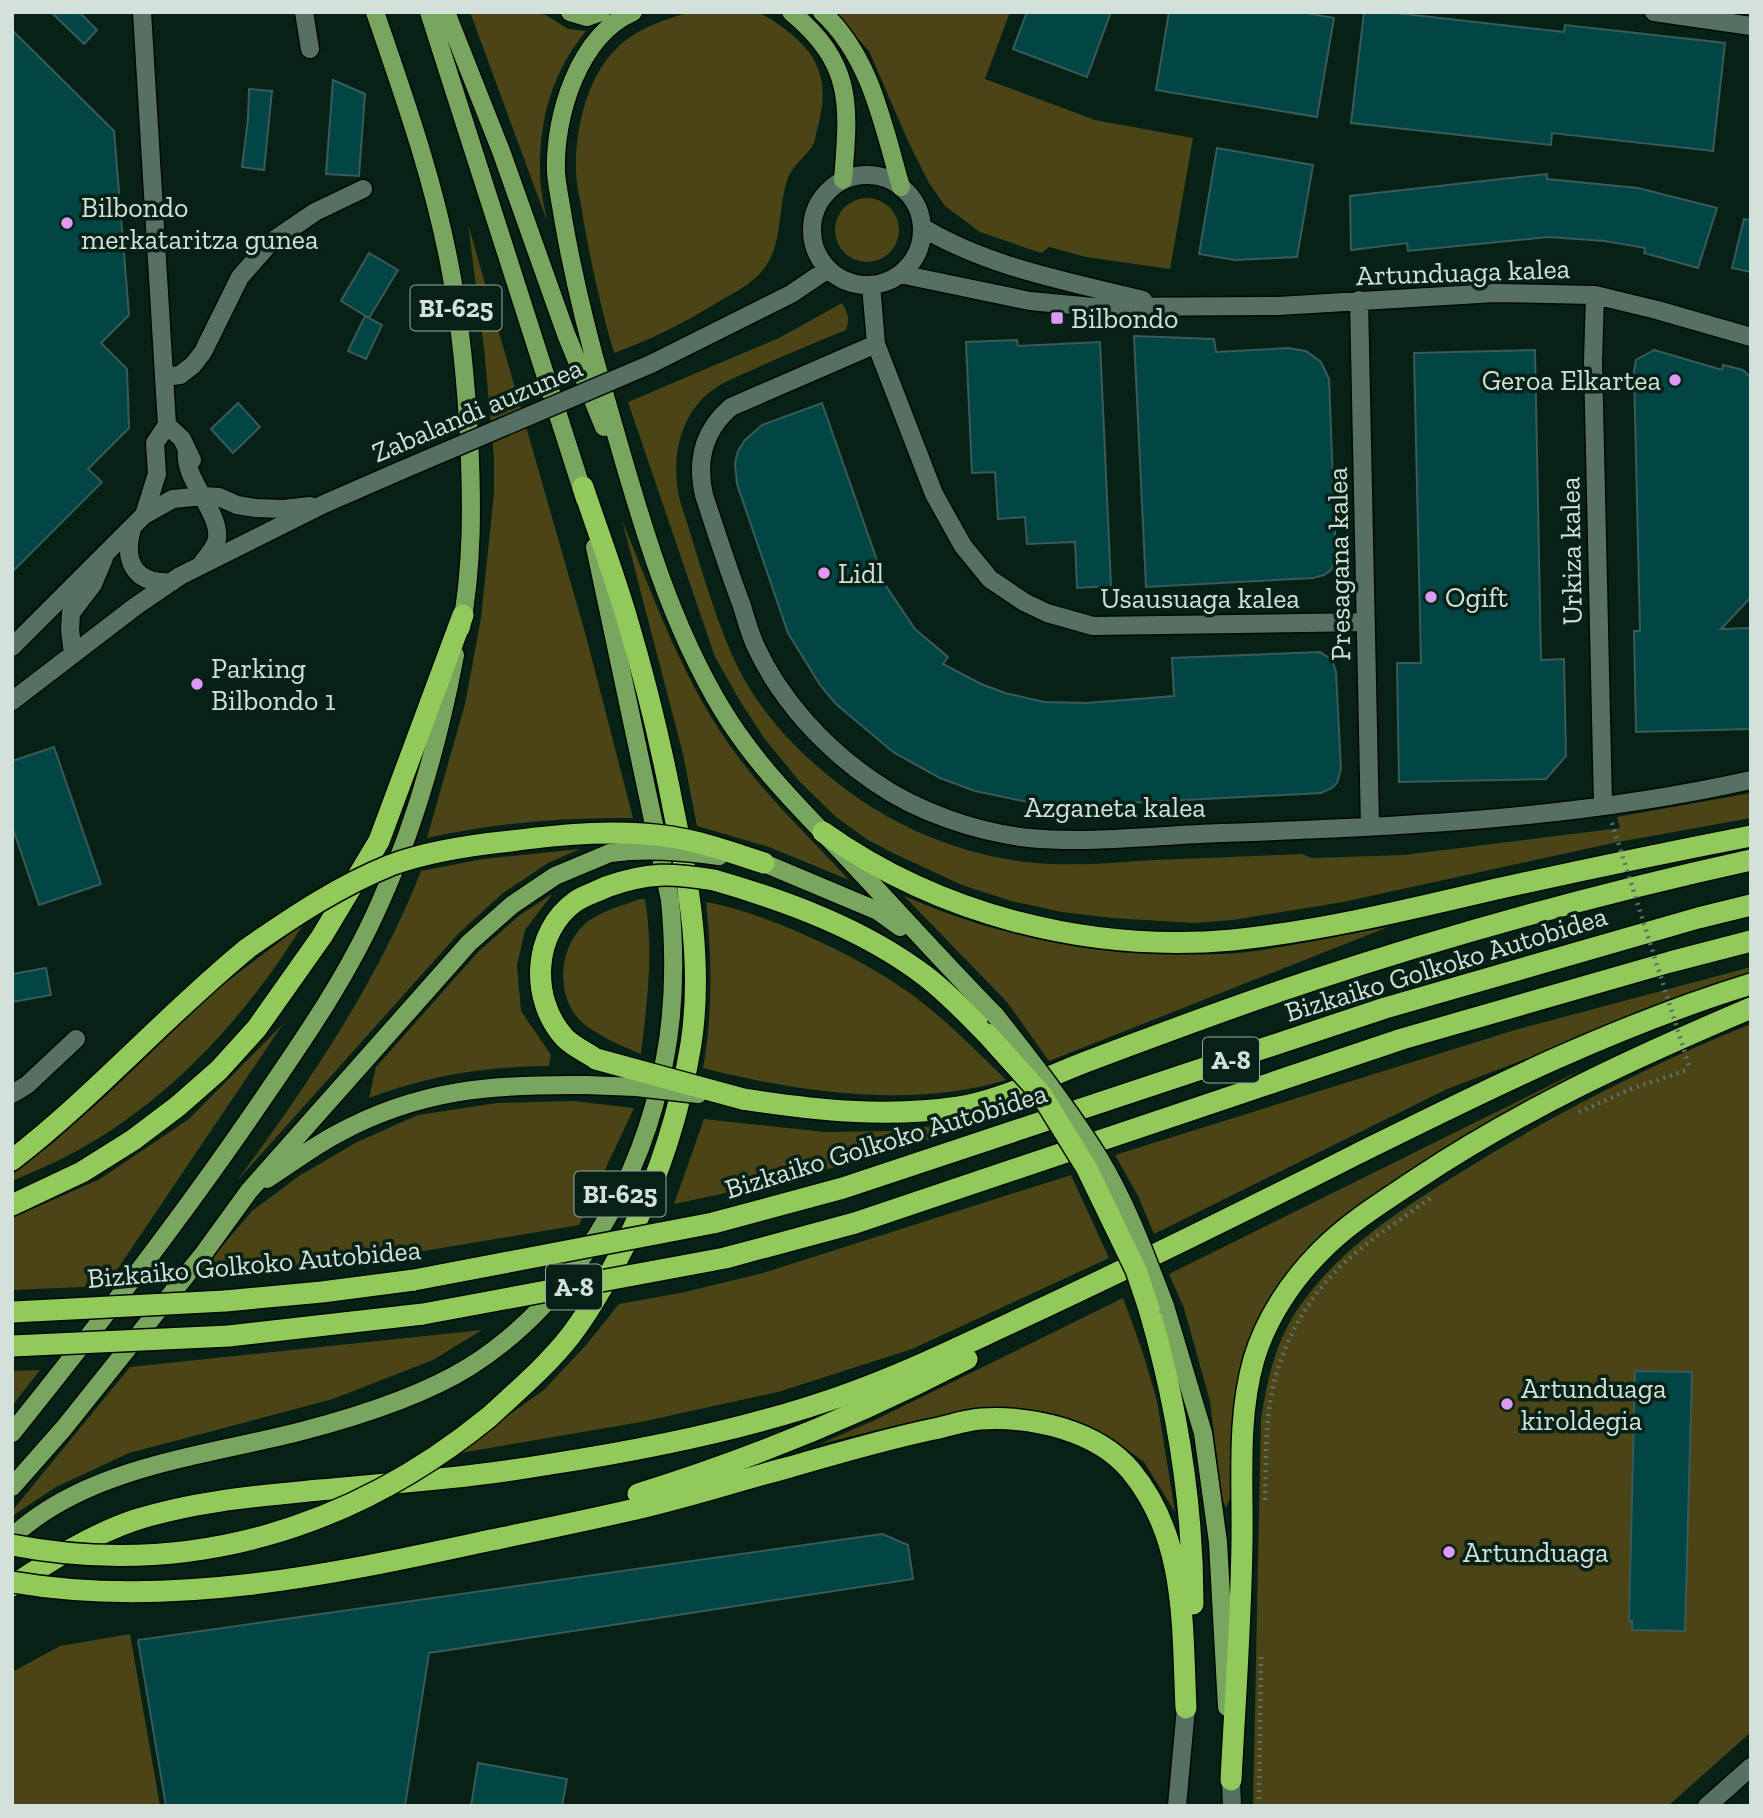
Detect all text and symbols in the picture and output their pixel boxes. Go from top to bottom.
place label: Bilbondo merkataritza gunea [81,191,319,256]
marker: Bilbondo merkataritza gunea [59,215,75,231]
street label: Artunduaga kalea [1355,252,1571,292]
road number: BI-625 [410,286,502,330]
place label: Bilbondo [1071,302,1178,335]
marker: Bilbondo [1049,310,1065,326]
street label: Zabalandi auzunea [367,351,588,469]
place label: Geroa Elkartea [1482,364,1661,397]
marker: Geroa Elkartea [1667,372,1683,388]
street label: Presagana kalea [1321,466,1357,661]
street label: Urkiza kalea [1553,476,1589,626]
place label: Lidl [838,557,884,590]
marker: Lidl [816,565,832,581]
place label: Ogift [1445,581,1509,614]
street label: Usausuaga kalea [1100,582,1300,615]
marker: Ogift [1423,589,1439,605]
place label: Parking Bilbondo 1 [211,652,336,717]
marker: Parking Bilbondo 1 [189,676,205,692]
street label: Azganeta kalea [1024,791,1206,824]
street label: Bizkaiko Golkoko Autobidea [1281,899,1611,1029]
road number: A-8 [1203,1037,1259,1082]
street label: Bizkaiko Golkoko Autobidea [721,1076,1051,1206]
road number: BI-625 [574,1172,666,1217]
street label: Bizkaiko Golkoko Autobidea [86,1233,423,1295]
road number: A-8 [546,1264,602,1310]
place label: Artunduaga kiroldegia [1521,1372,1667,1437]
marker: Artunduaga kiroldegia [1499,1396,1515,1412]
place label: Artunduaga [1463,1536,1609,1569]
marker: Artunduaga [1441,1544,1457,1560]

